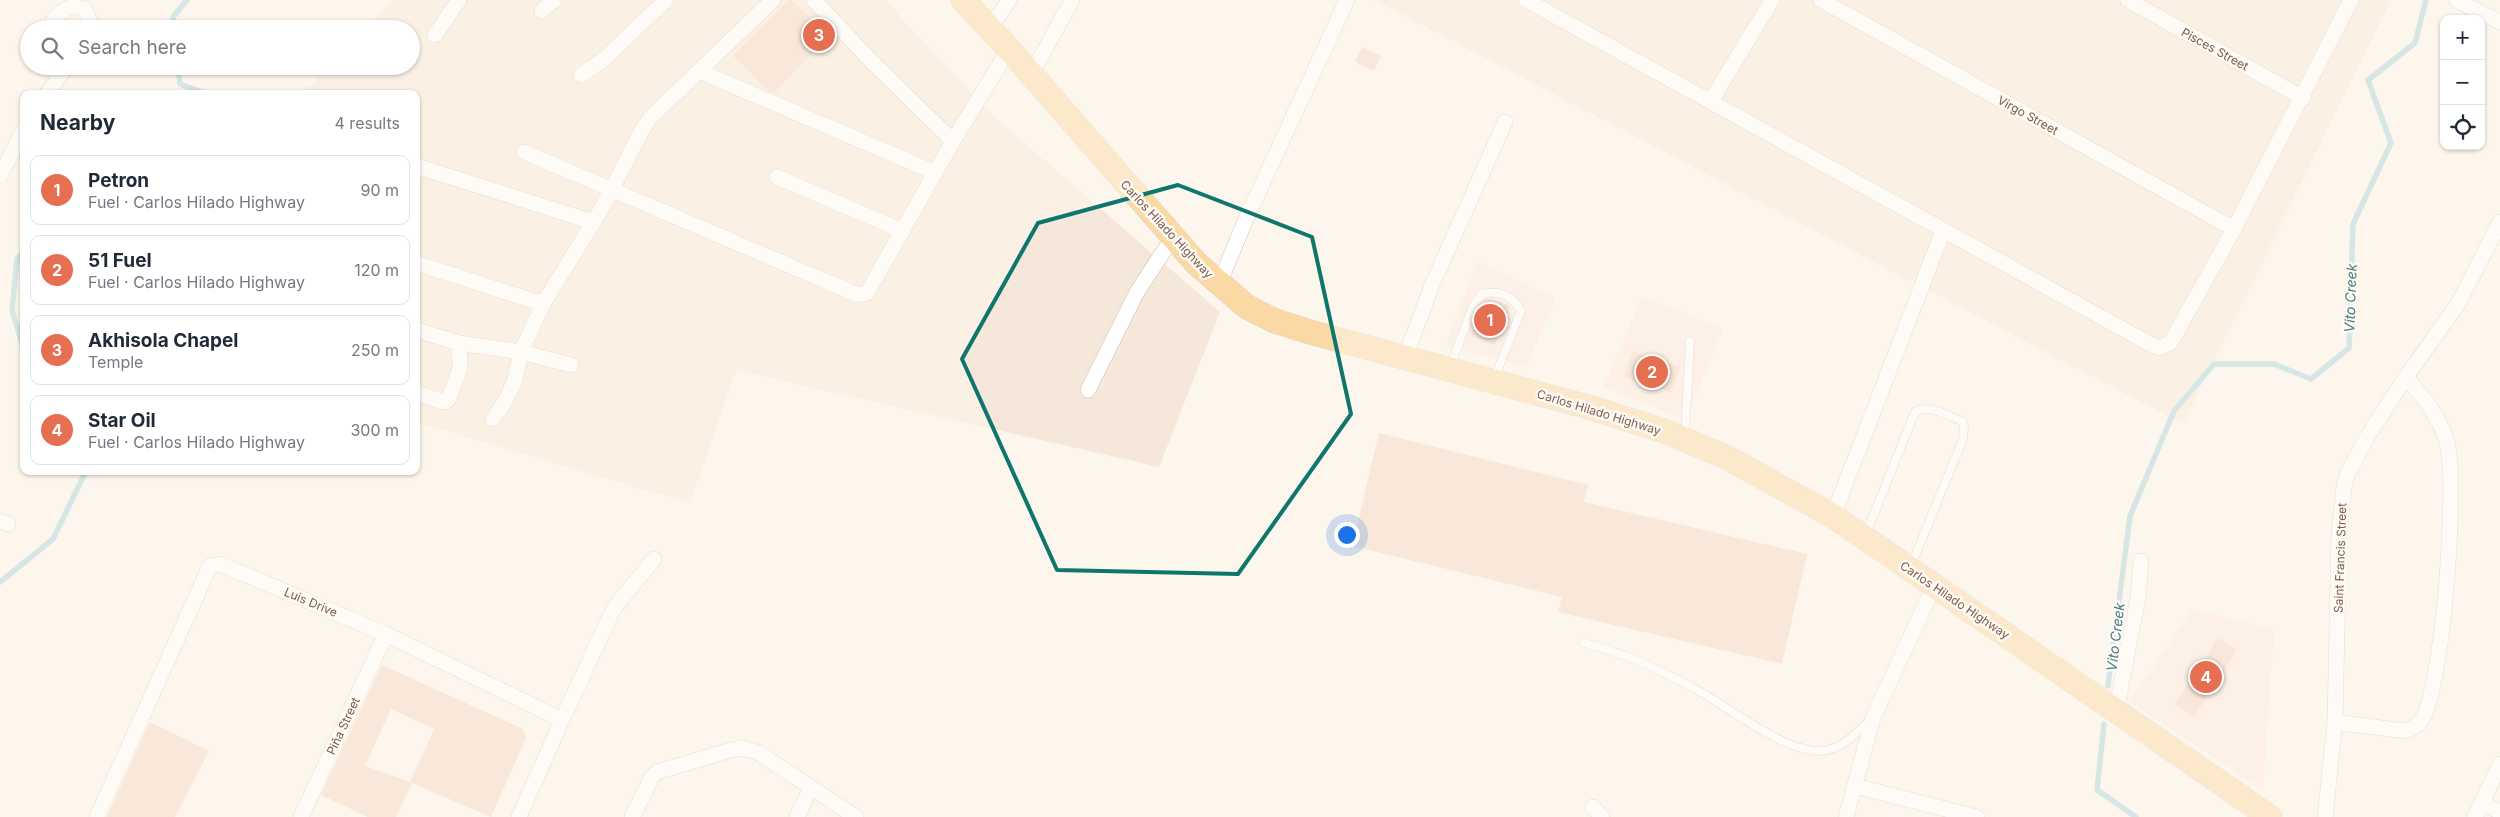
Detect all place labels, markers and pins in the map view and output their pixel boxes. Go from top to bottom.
pin: 3 [803,16,835,54]
pin: 1 [1474,301,1506,339]
pin: 2 [1636,353,1668,391]
pin: 4 [2190,658,2222,696]

